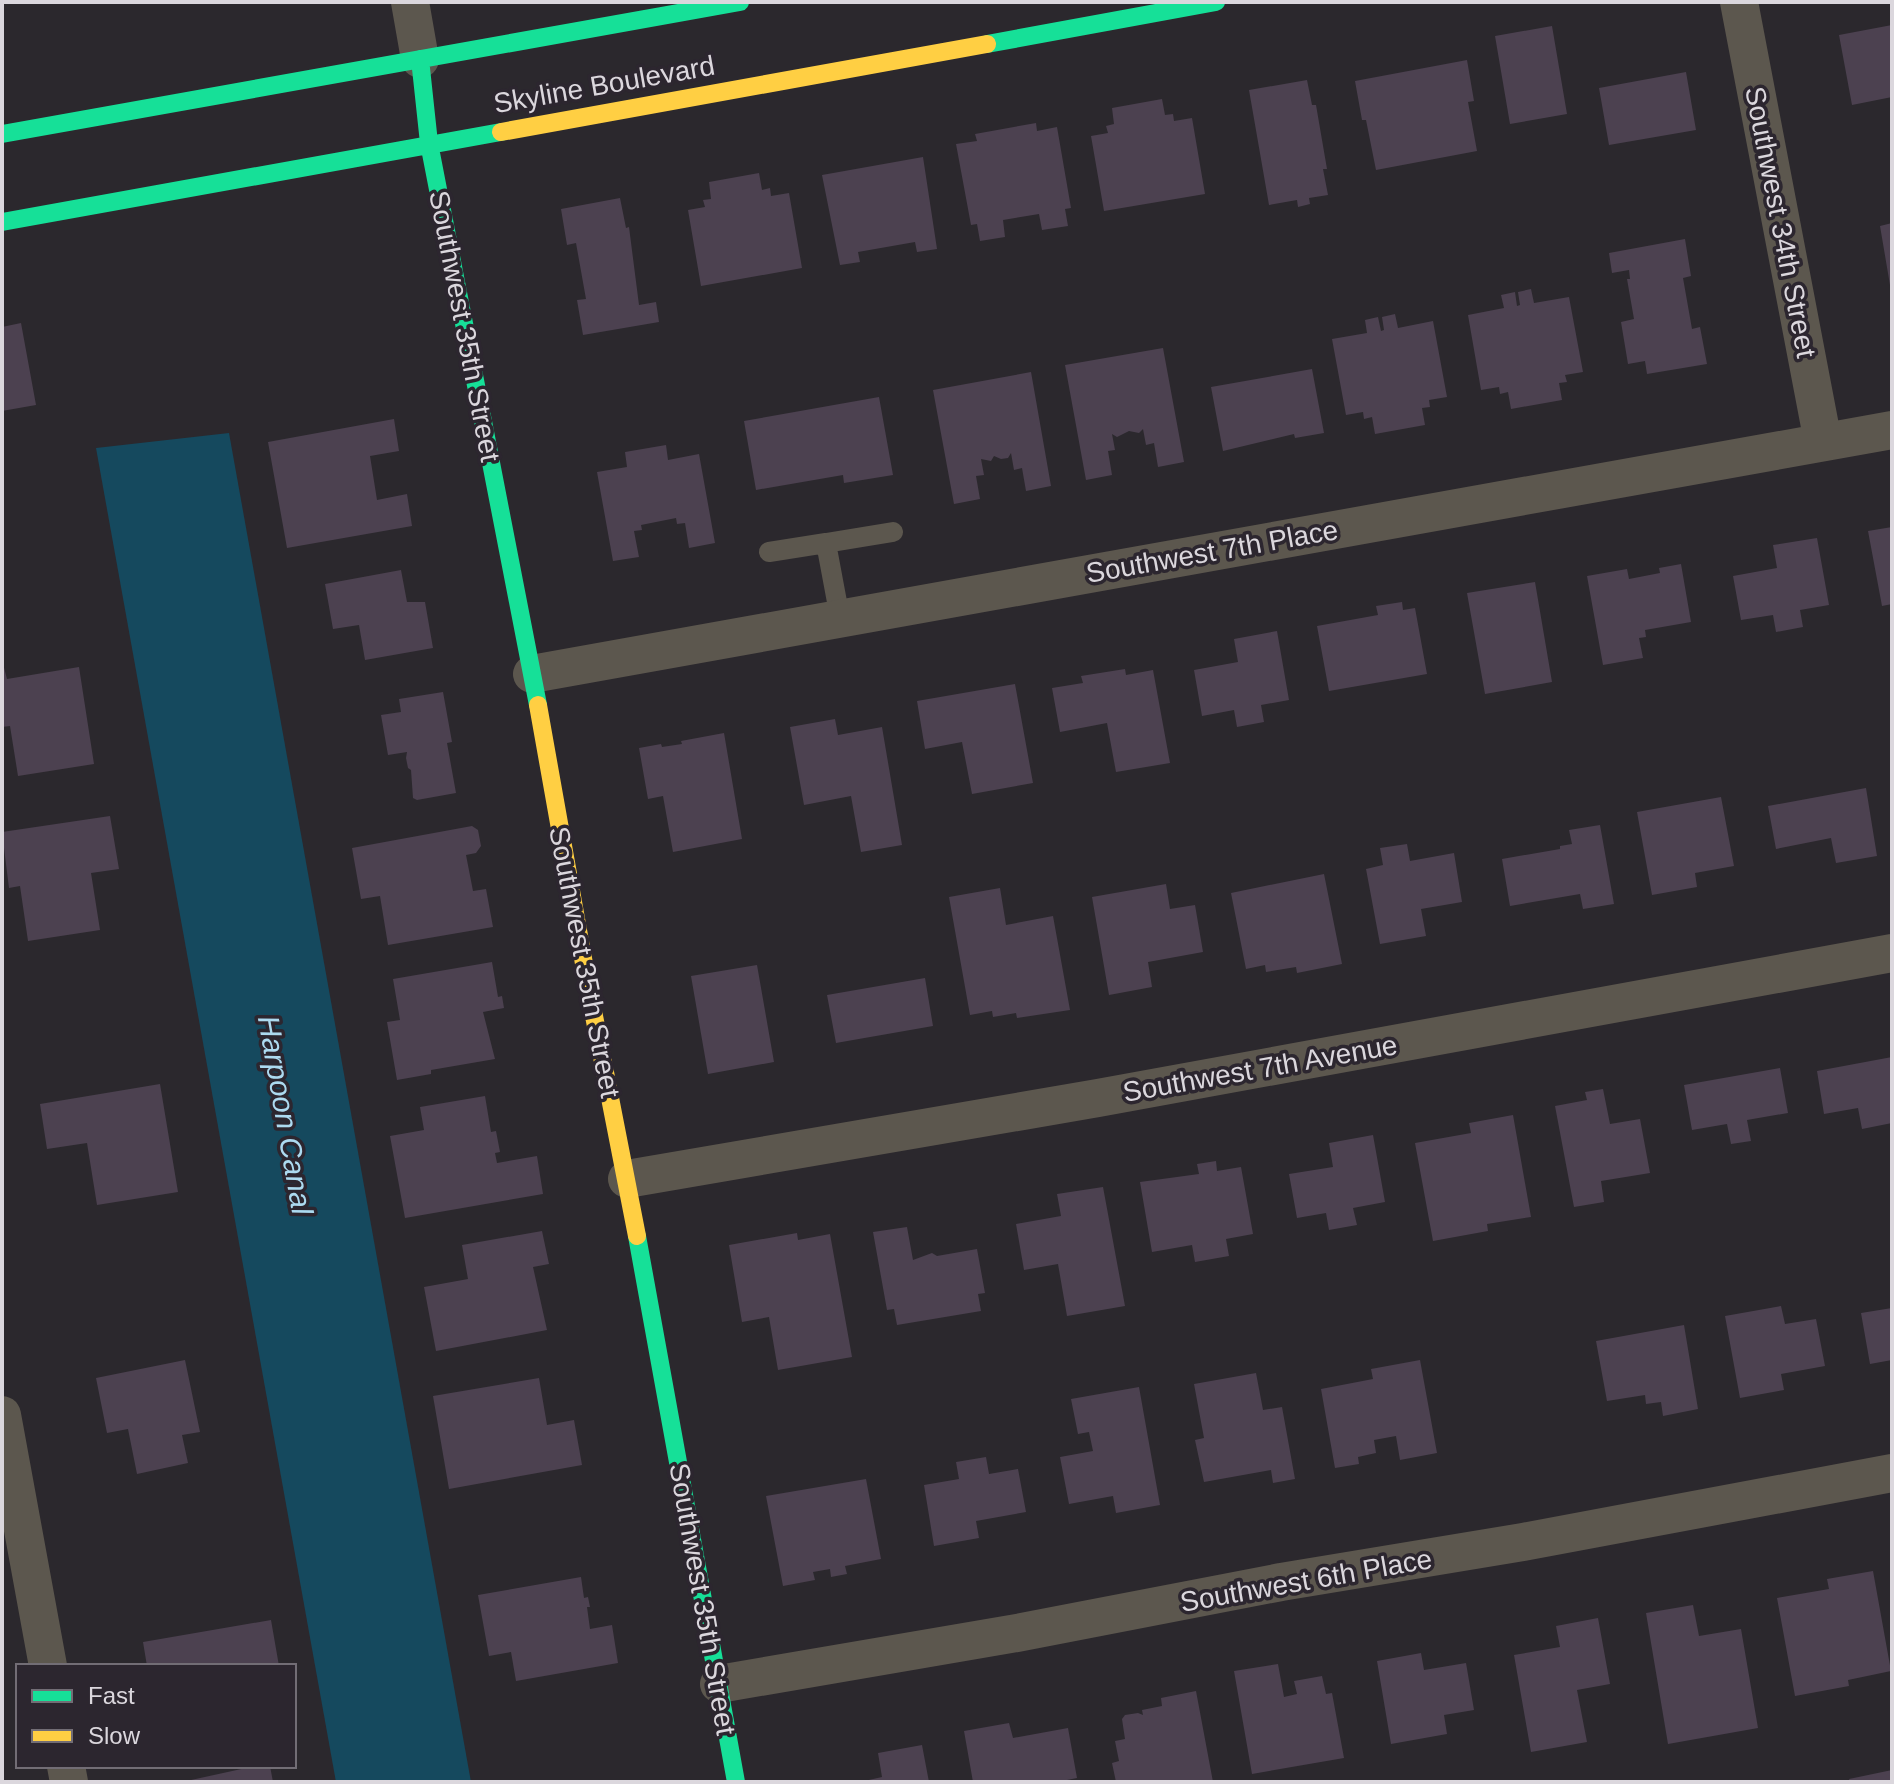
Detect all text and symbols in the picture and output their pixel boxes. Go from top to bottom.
street label: Skyline Boulevard [491,50,717,119]
street label: Southwest 34th Street [1739,84,1822,360]
street label: Southwest 35th Street [423,188,506,464]
street label: Southwest 7th Place [1084,514,1340,589]
street label: Southwest 35th Street [543,824,626,1100]
water label: Harpoon Canal [252,1013,319,1218]
street label: Southwest 7th Avenue [1120,1029,1400,1108]
street label: Southwest 35th Street [663,1461,742,1738]
street label: Southwest 6th Place [1178,1543,1434,1618]
legend [16,1664,296,1768]
text: Fast [88,1682,135,1709]
text: Slow [88,1722,141,1749]

